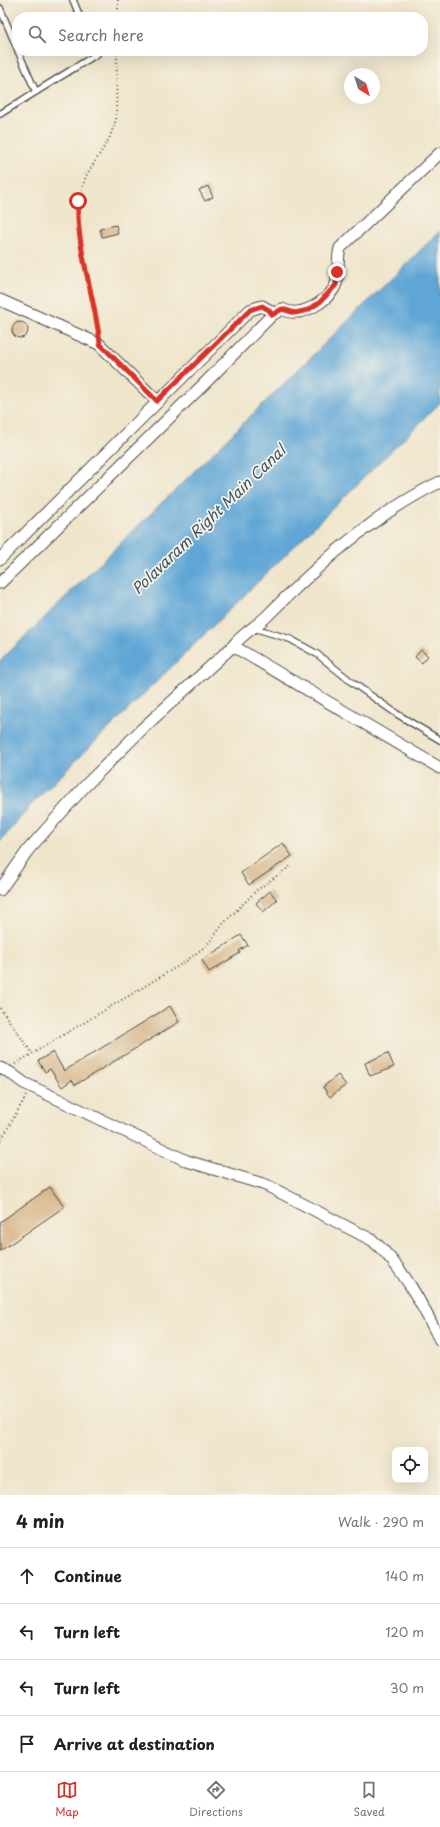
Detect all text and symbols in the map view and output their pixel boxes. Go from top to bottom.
search box [12,12,428,56]
icon: search [26,23,48,45]
text: Search here [58,23,144,46]
north arrow [344,68,380,104]
route start [69,192,87,210]
route end [328,263,346,281]
water label: Polavaram Right Main Canal [126,437,292,599]
map controls [392,1447,428,1483]
button: locate [392,1447,428,1483]
text: 4 min [16,1508,64,1534]
text: Walk · 290 m [338,1512,424,1531]
text: Continue [54,1564,122,1587]
icon: ahead [16,1565,38,1587]
text: 140 m [385,1566,424,1585]
text: Turn left [54,1620,120,1643]
icon: left [16,1621,38,1643]
text: 120 m [385,1622,424,1641]
text: Turn left [54,1676,120,1699]
icon: left [16,1677,38,1699]
text: 30 m [390,1678,424,1697]
text: Arrive at destination [54,1732,215,1755]
icon: arrive [16,1733,38,1755]
tab: Map [55,1779,79,1820]
tab: Directions [189,1779,243,1820]
tab: Saved [353,1779,385,1820]

